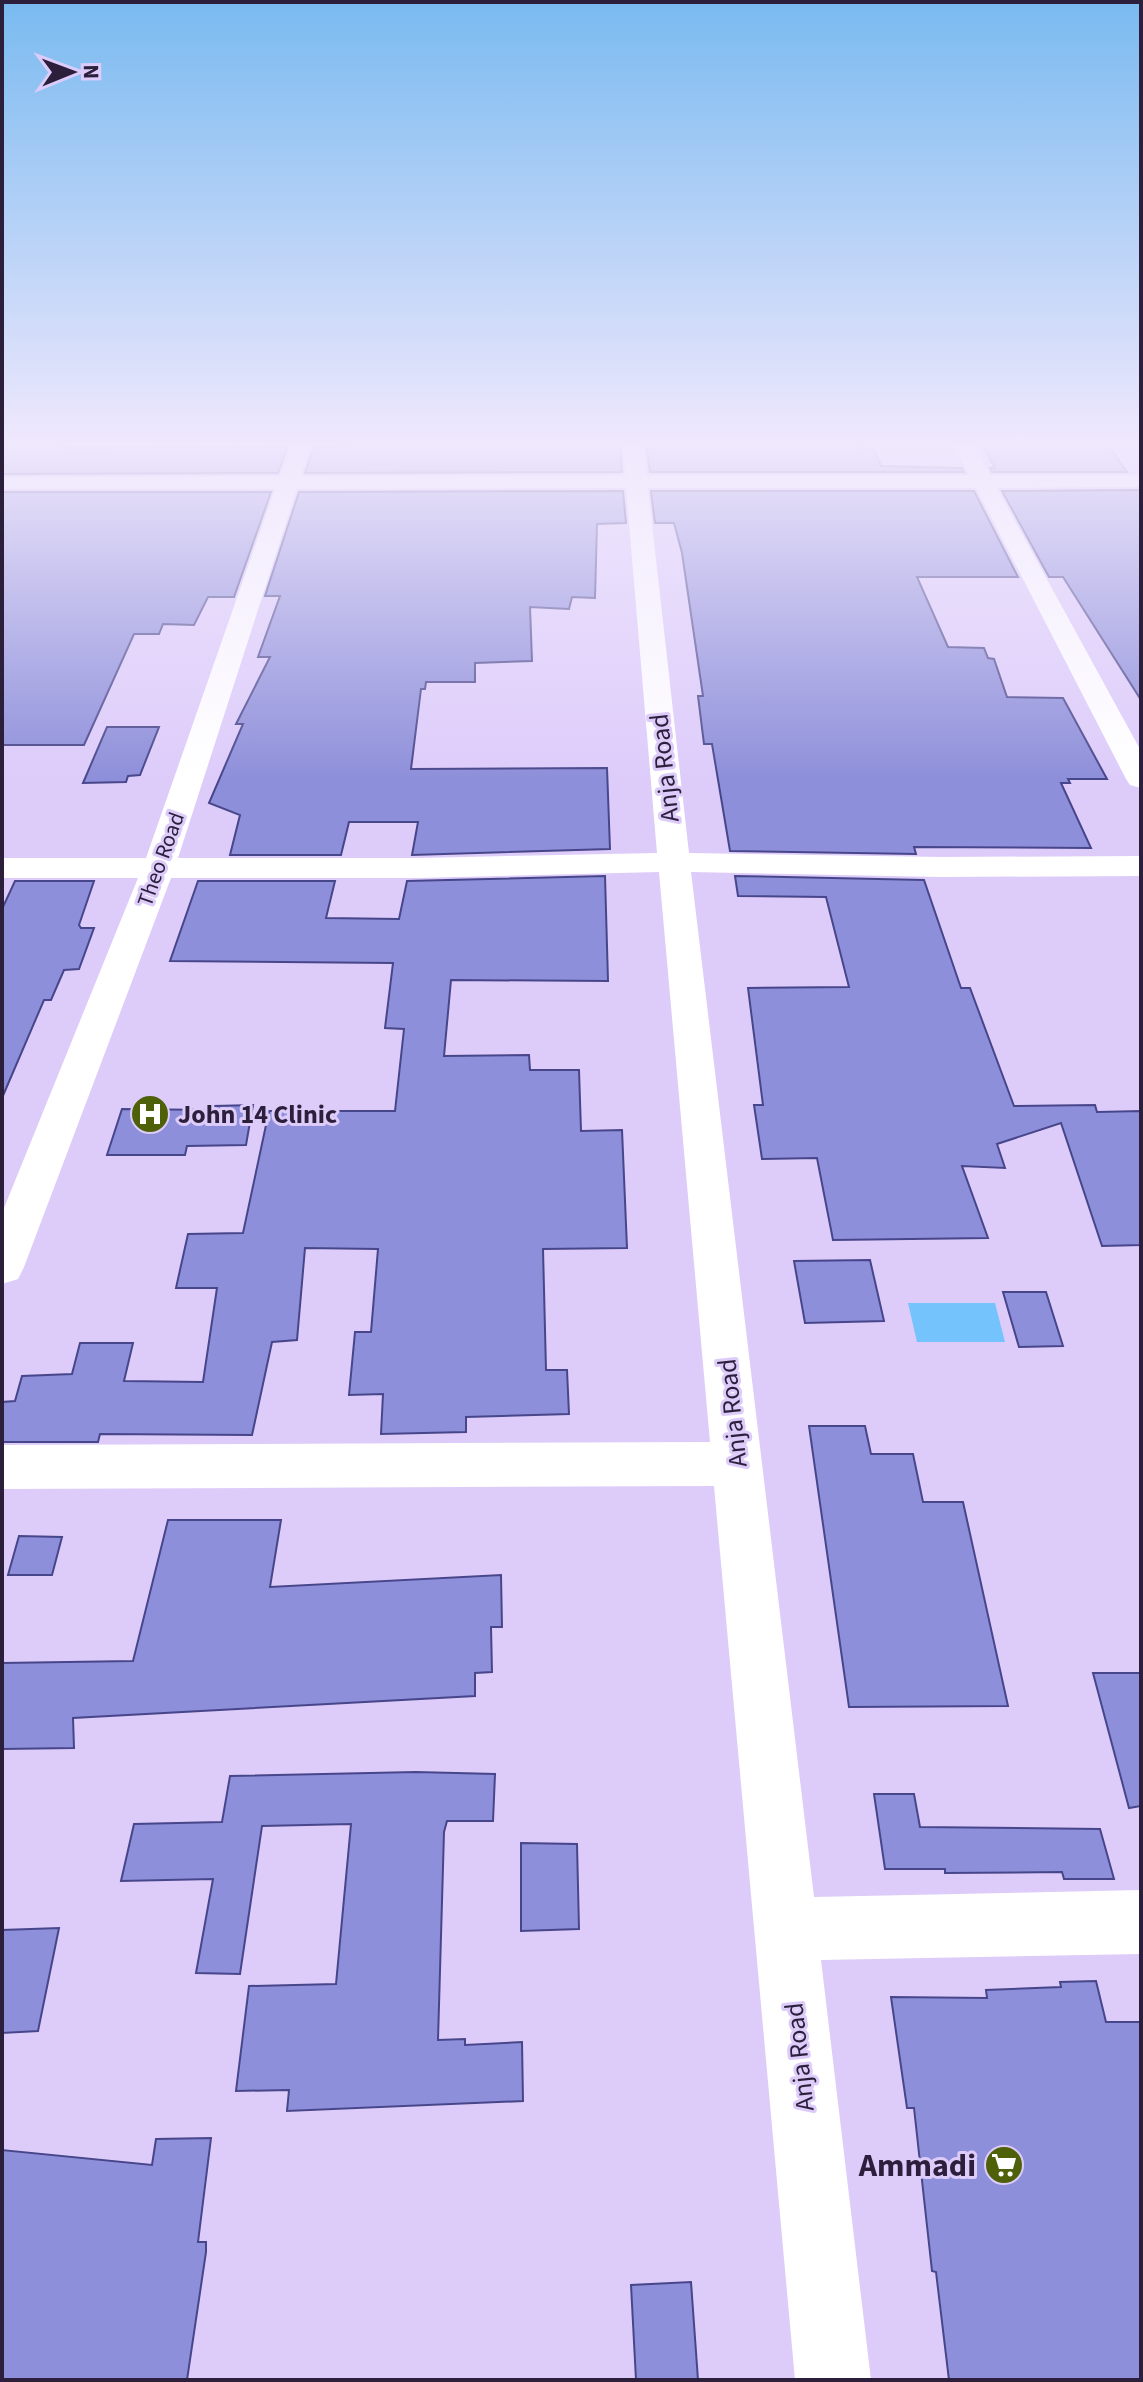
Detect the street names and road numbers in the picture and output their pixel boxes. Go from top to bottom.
street label: Anja Road [640,712,689,824]
street label: Theo Road [129,808,193,911]
street label: Anja Road [708,1357,757,1469]
street label: Anja Road [775,2001,824,2113]

